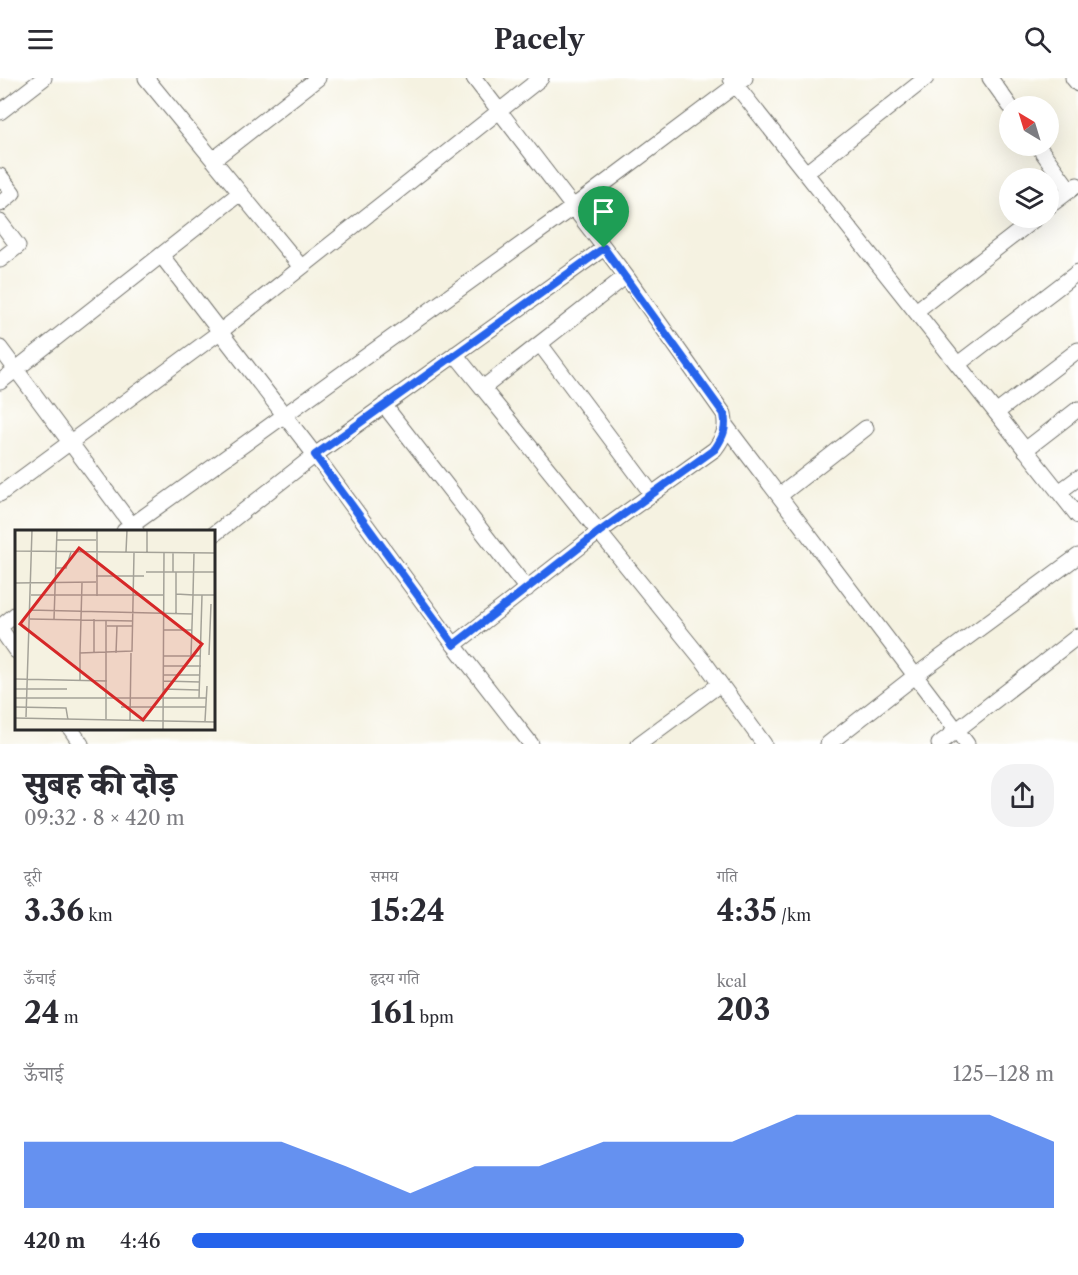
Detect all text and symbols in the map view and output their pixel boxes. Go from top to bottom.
icon: menu [24,23,57,56]
text: Pacely [494,23,584,56]
icon: search [1021,23,1054,56]
north arrow [999,96,1059,156]
map controls [999,96,1059,228]
button: layers [999,168,1059,228]
pin [578,186,629,248]
icon: arrive [587,195,620,228]
inset map [15,530,214,729]
text: सुबह की दौड़ [24,763,176,804]
button: share [991,764,1054,827]
text: 09:32 · 8 × 420 m [24,806,185,830]
text: दूरी [24,866,41,886]
text: समय [370,866,399,886]
text: गति [717,866,738,886]
text: 3.36 [24,892,84,929]
text: 15:24 [370,892,445,929]
text: 4:35 [717,892,777,929]
text: km [84,905,113,925]
text: /km [777,905,811,925]
text: ऊँचाई [24,968,56,988]
text: हृदय गति [370,968,419,988]
text: kcal [717,971,747,991]
text: 203 [717,991,770,1028]
text: 24 [24,994,60,1031]
text: 161 [370,994,415,1031]
text: m [60,1007,79,1027]
text: bpm [415,1007,454,1027]
text: ऊँचाई [24,1062,63,1086]
text: 125–128 m [953,1062,1054,1086]
text: 420 m [24,1229,85,1253]
text: 4:46 [120,1229,160,1253]

